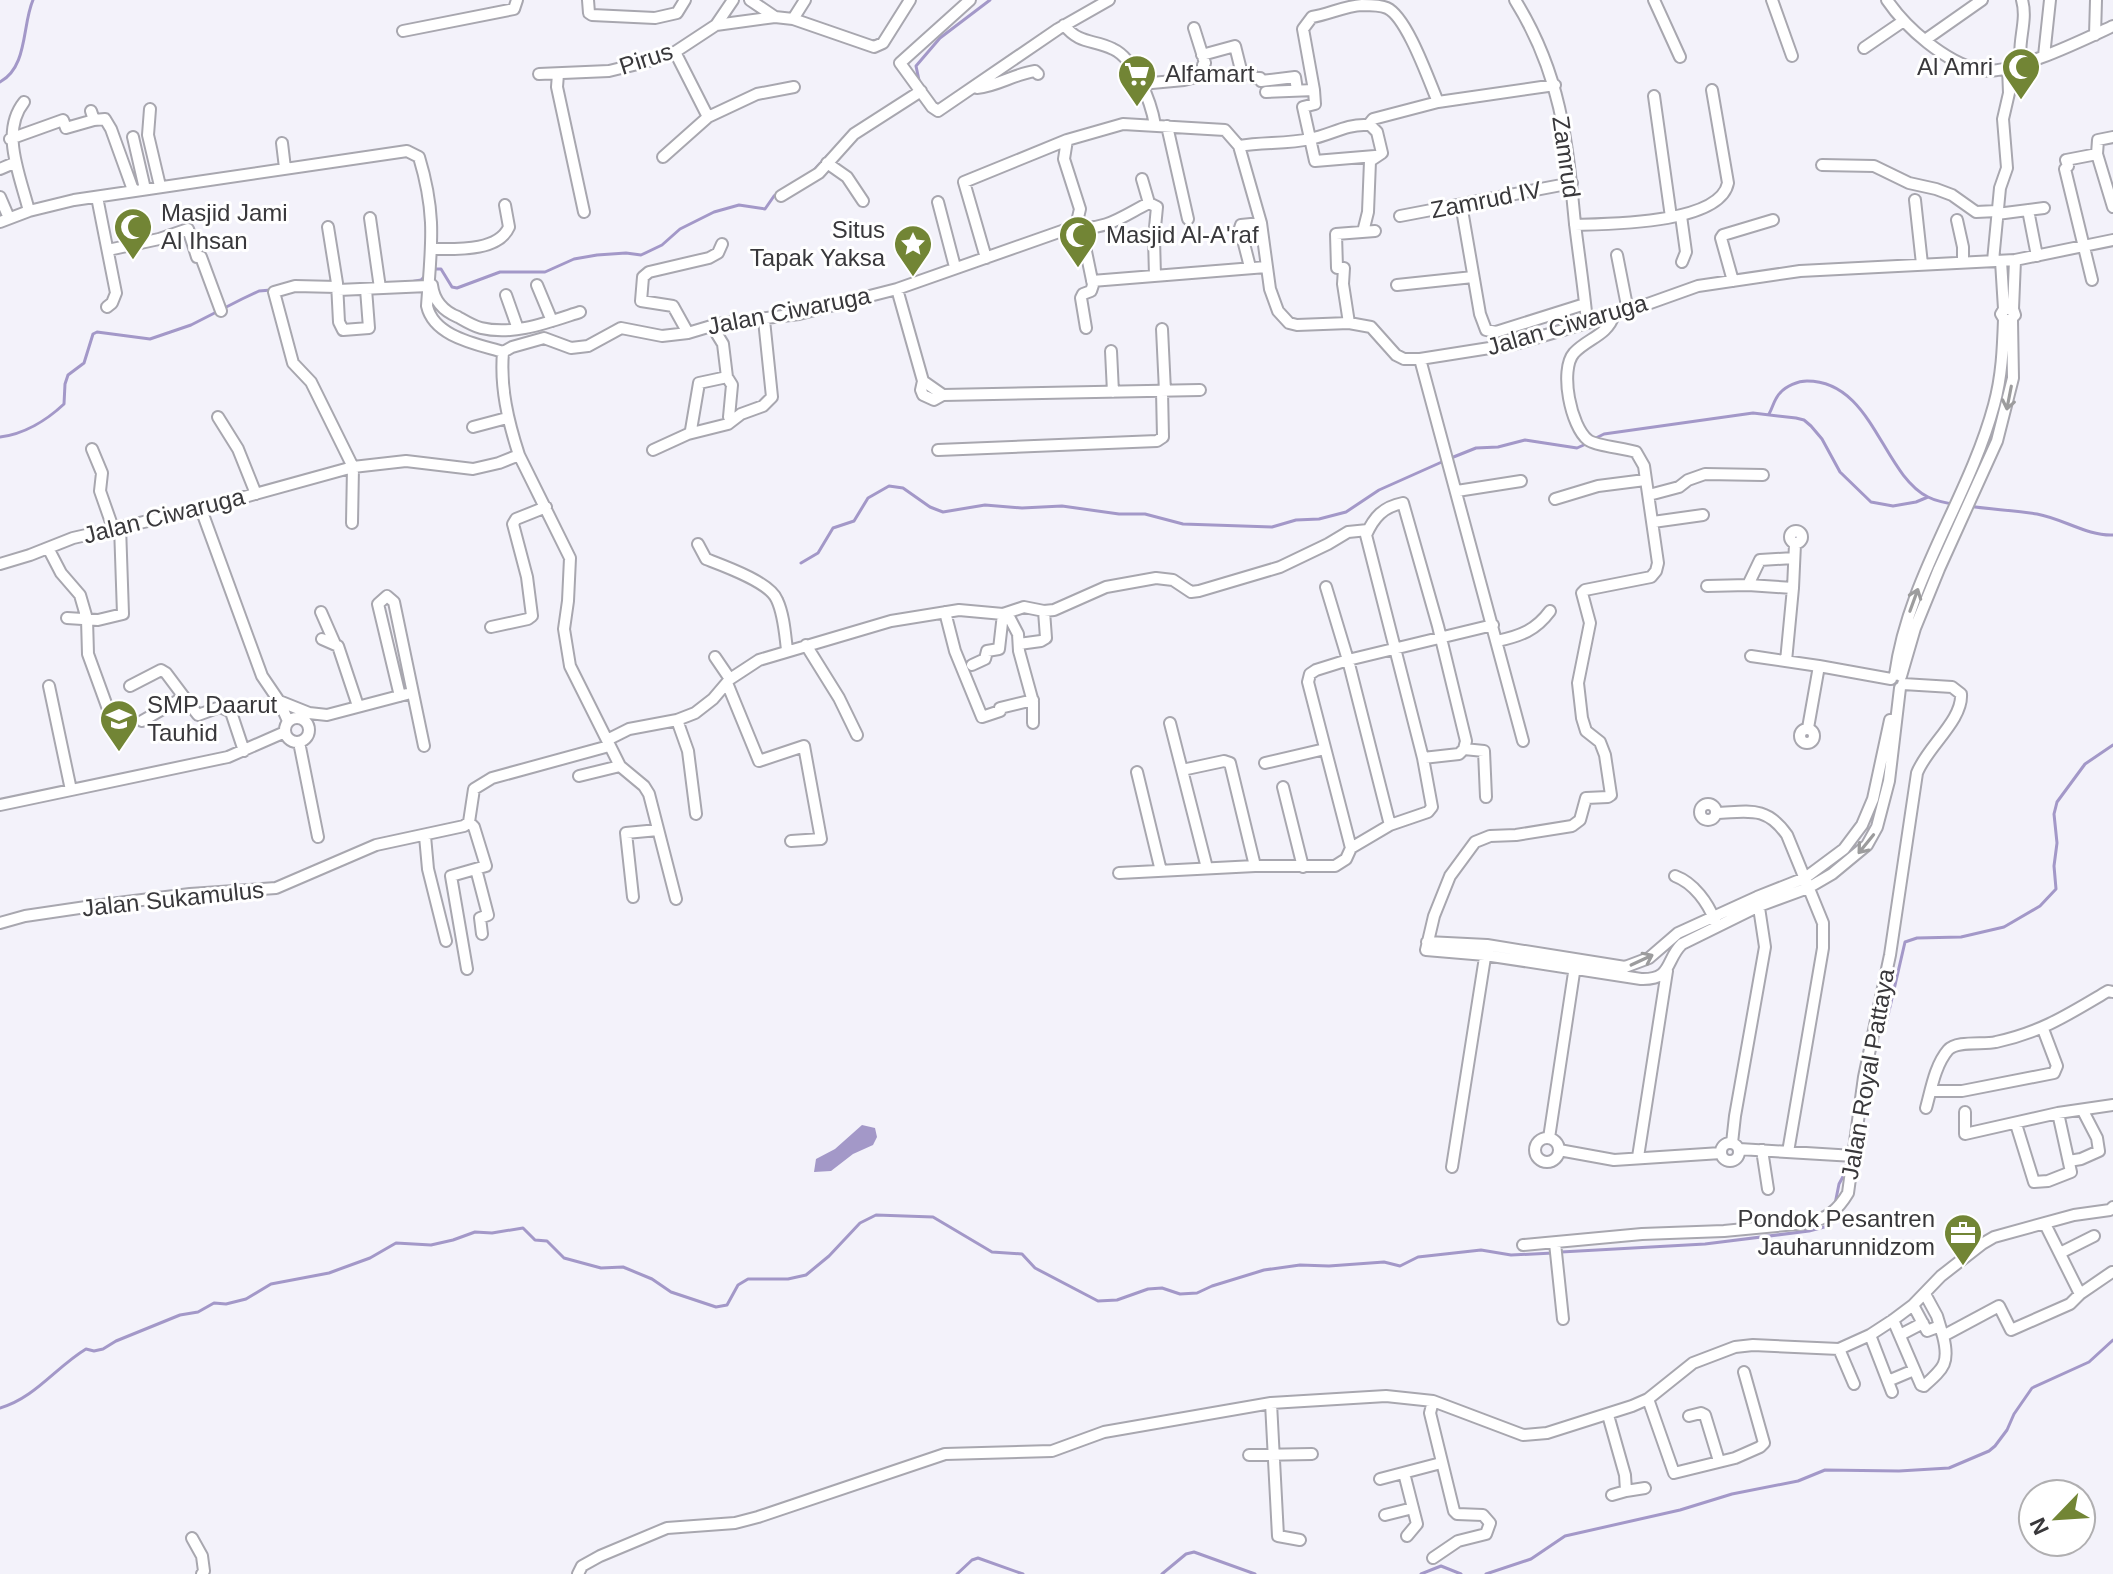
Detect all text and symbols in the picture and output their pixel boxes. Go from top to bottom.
street label: Pirus [616,37,676,80]
mosque icon: Al Amri [2000,46,2042,101]
supermarket icon: Alfamart [1116,53,1158,108]
place label: Al Amri [1917,53,1993,80]
place label: Alfamart [1165,60,1255,87]
street label: Zamrud [1547,114,1586,200]
street label: Zamrud IV [1428,176,1543,223]
place label: Masjid Jami Al Ihsan [161,199,288,254]
mosque icon: Masjid Jami Al Ihsan [112,206,154,261]
mosque icon: Masjid Al-A'raf [1057,214,1099,269]
place label: Situs Tapak Yaksa [750,216,886,271]
place label: Masjid Al-A'raf [1106,221,1259,248]
place icon: Situs Tapak Yaksa [892,223,934,278]
street label: Jalan Ciwaruga [705,281,873,340]
street label: Jalan Ciwaruga [1484,289,1651,360]
one-way arrow [2000,384,2015,410]
street label: Jalan Ciwaruga [80,482,248,549]
one-way arrow [1908,588,1922,613]
place label: SMP Daarut Tauhid [147,691,278,746]
school or university icon: SMP Daarut Tauhid [98,698,140,753]
one-way arrow [1857,833,1875,854]
street label: Jalan Sukamulus [81,876,265,921]
one-way arrow [1630,952,1654,967]
street label: Jalan Royal Pattaya [1836,966,1899,1181]
place label: Pondok Pesantren Jauharunnidzom [1738,1205,1935,1260]
office icon: Pondok Pesantren Jauharunnidzom [1942,1212,1984,1267]
north arrow [2017,1478,2097,1558]
text: N [2025,1514,2054,1539]

